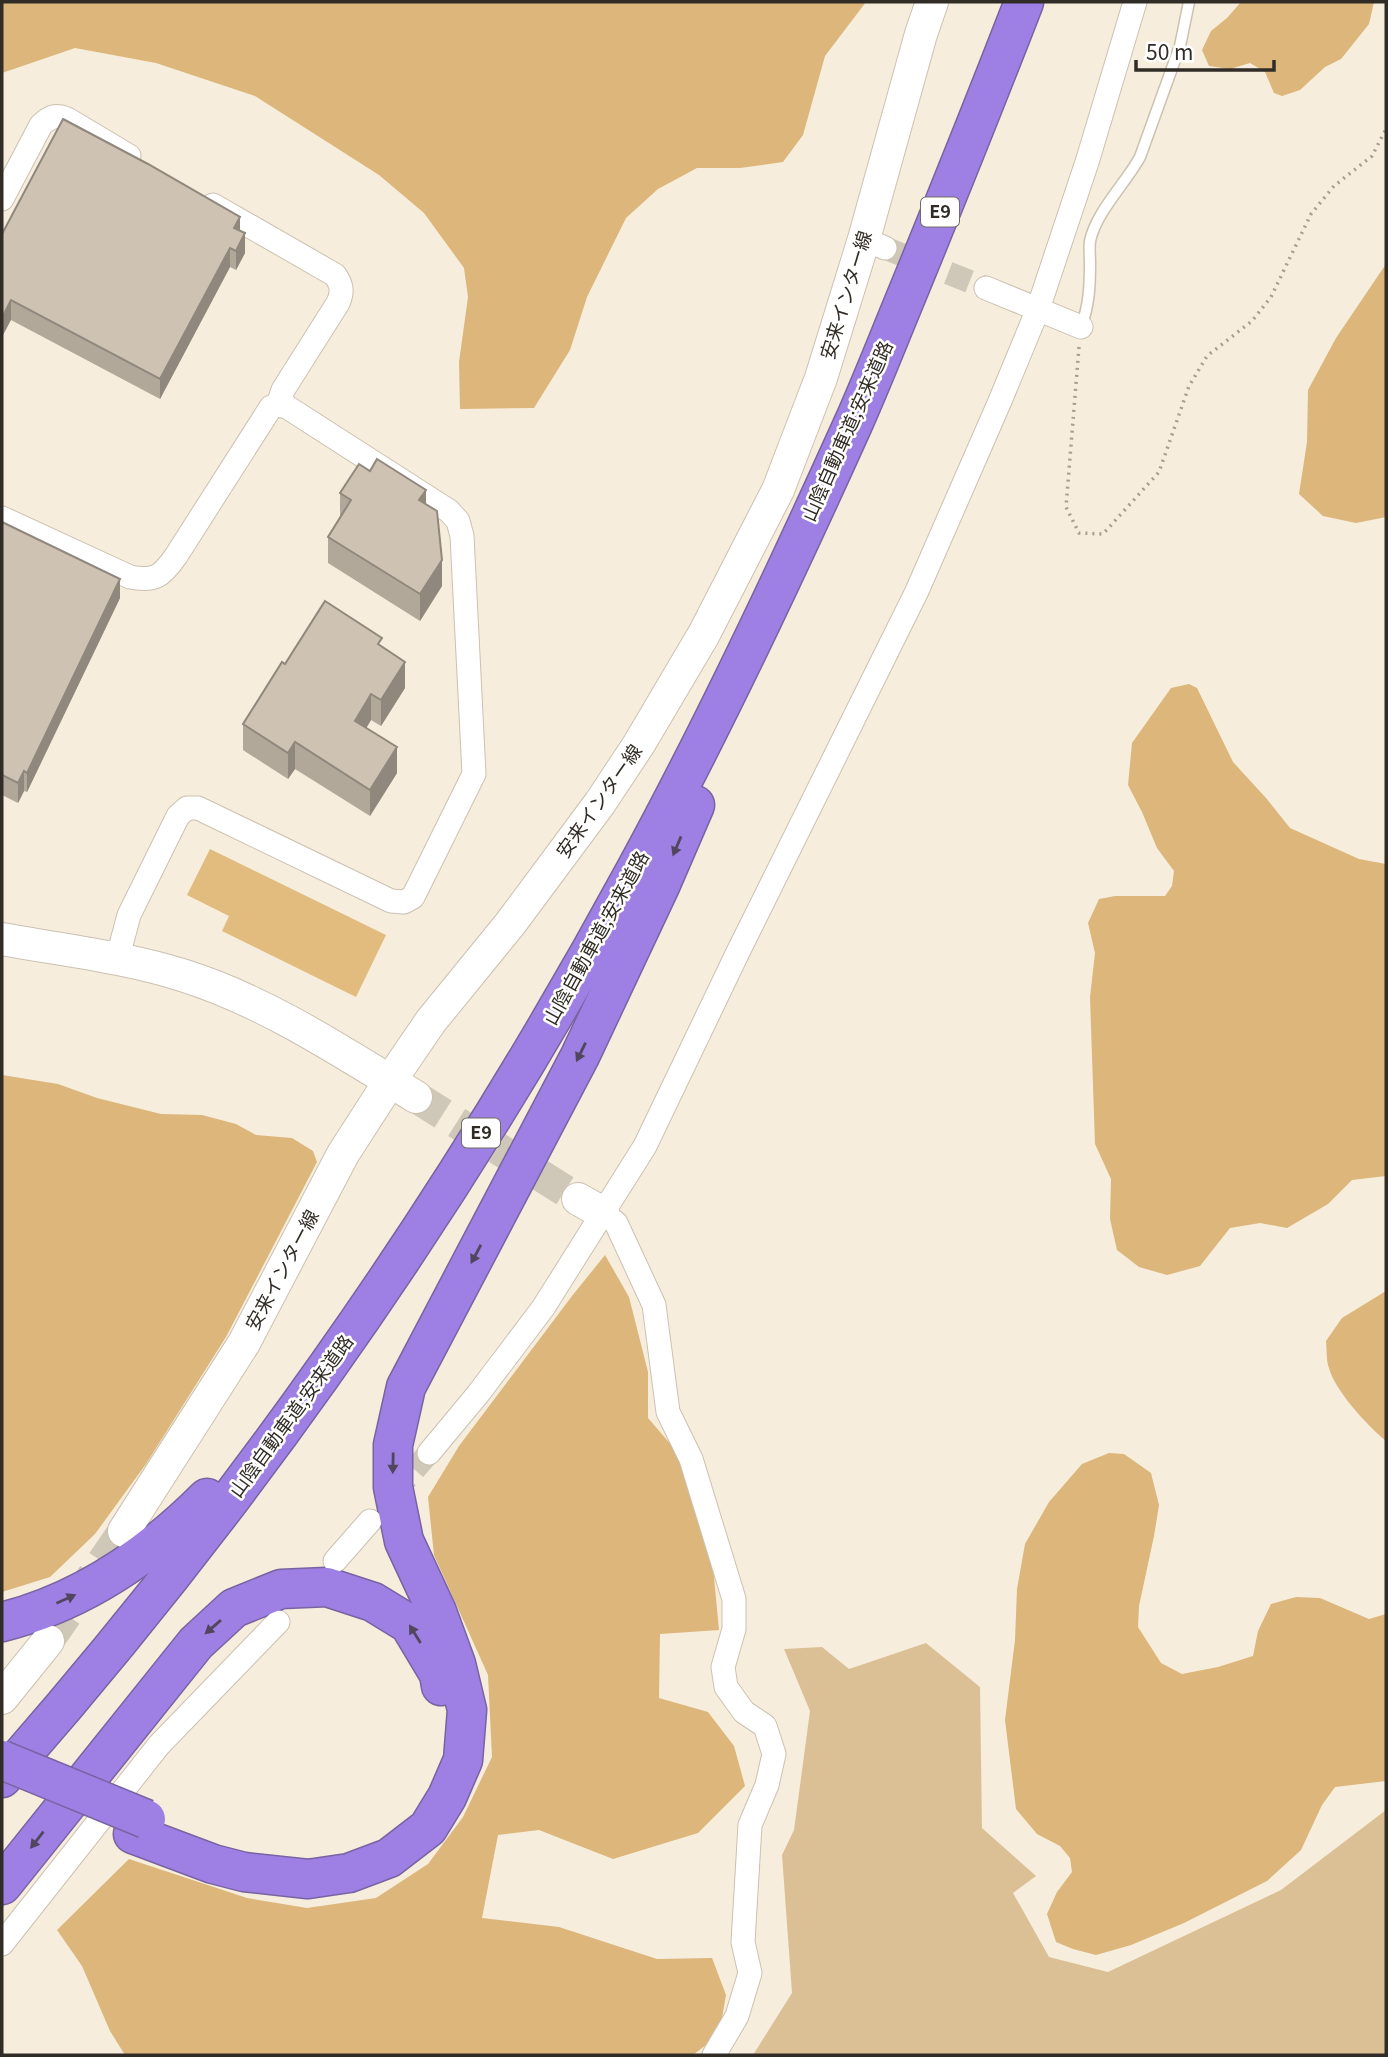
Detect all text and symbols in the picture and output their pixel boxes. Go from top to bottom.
scale bar [1136,28,1274,72]
text: 50 m [1146,36,1193,66]
road number: E9 [921,197,959,226]
street label: 安来インター線 [812,227,877,362]
street label: 山陰自動車道;安来道路 [794,336,898,525]
street label: 安来インター線 [549,738,647,862]
one-way arrow [671,836,682,857]
street label: 山陰自動車道;安来道路 [536,845,654,1029]
one-way arrow [575,1042,587,1062]
road number: E9 [462,1118,500,1148]
street label: 安来インター線 [238,1204,324,1334]
one-way arrow [470,1244,482,1264]
street label: 山陰自動車道;安来道路 [221,1328,358,1502]
one-way arrow [387,1452,399,1474]
one-way arrow [56,1593,76,1605]
one-way arrow [204,1619,222,1635]
one-way arrow [408,1625,421,1644]
one-way arrow [30,1832,45,1849]

